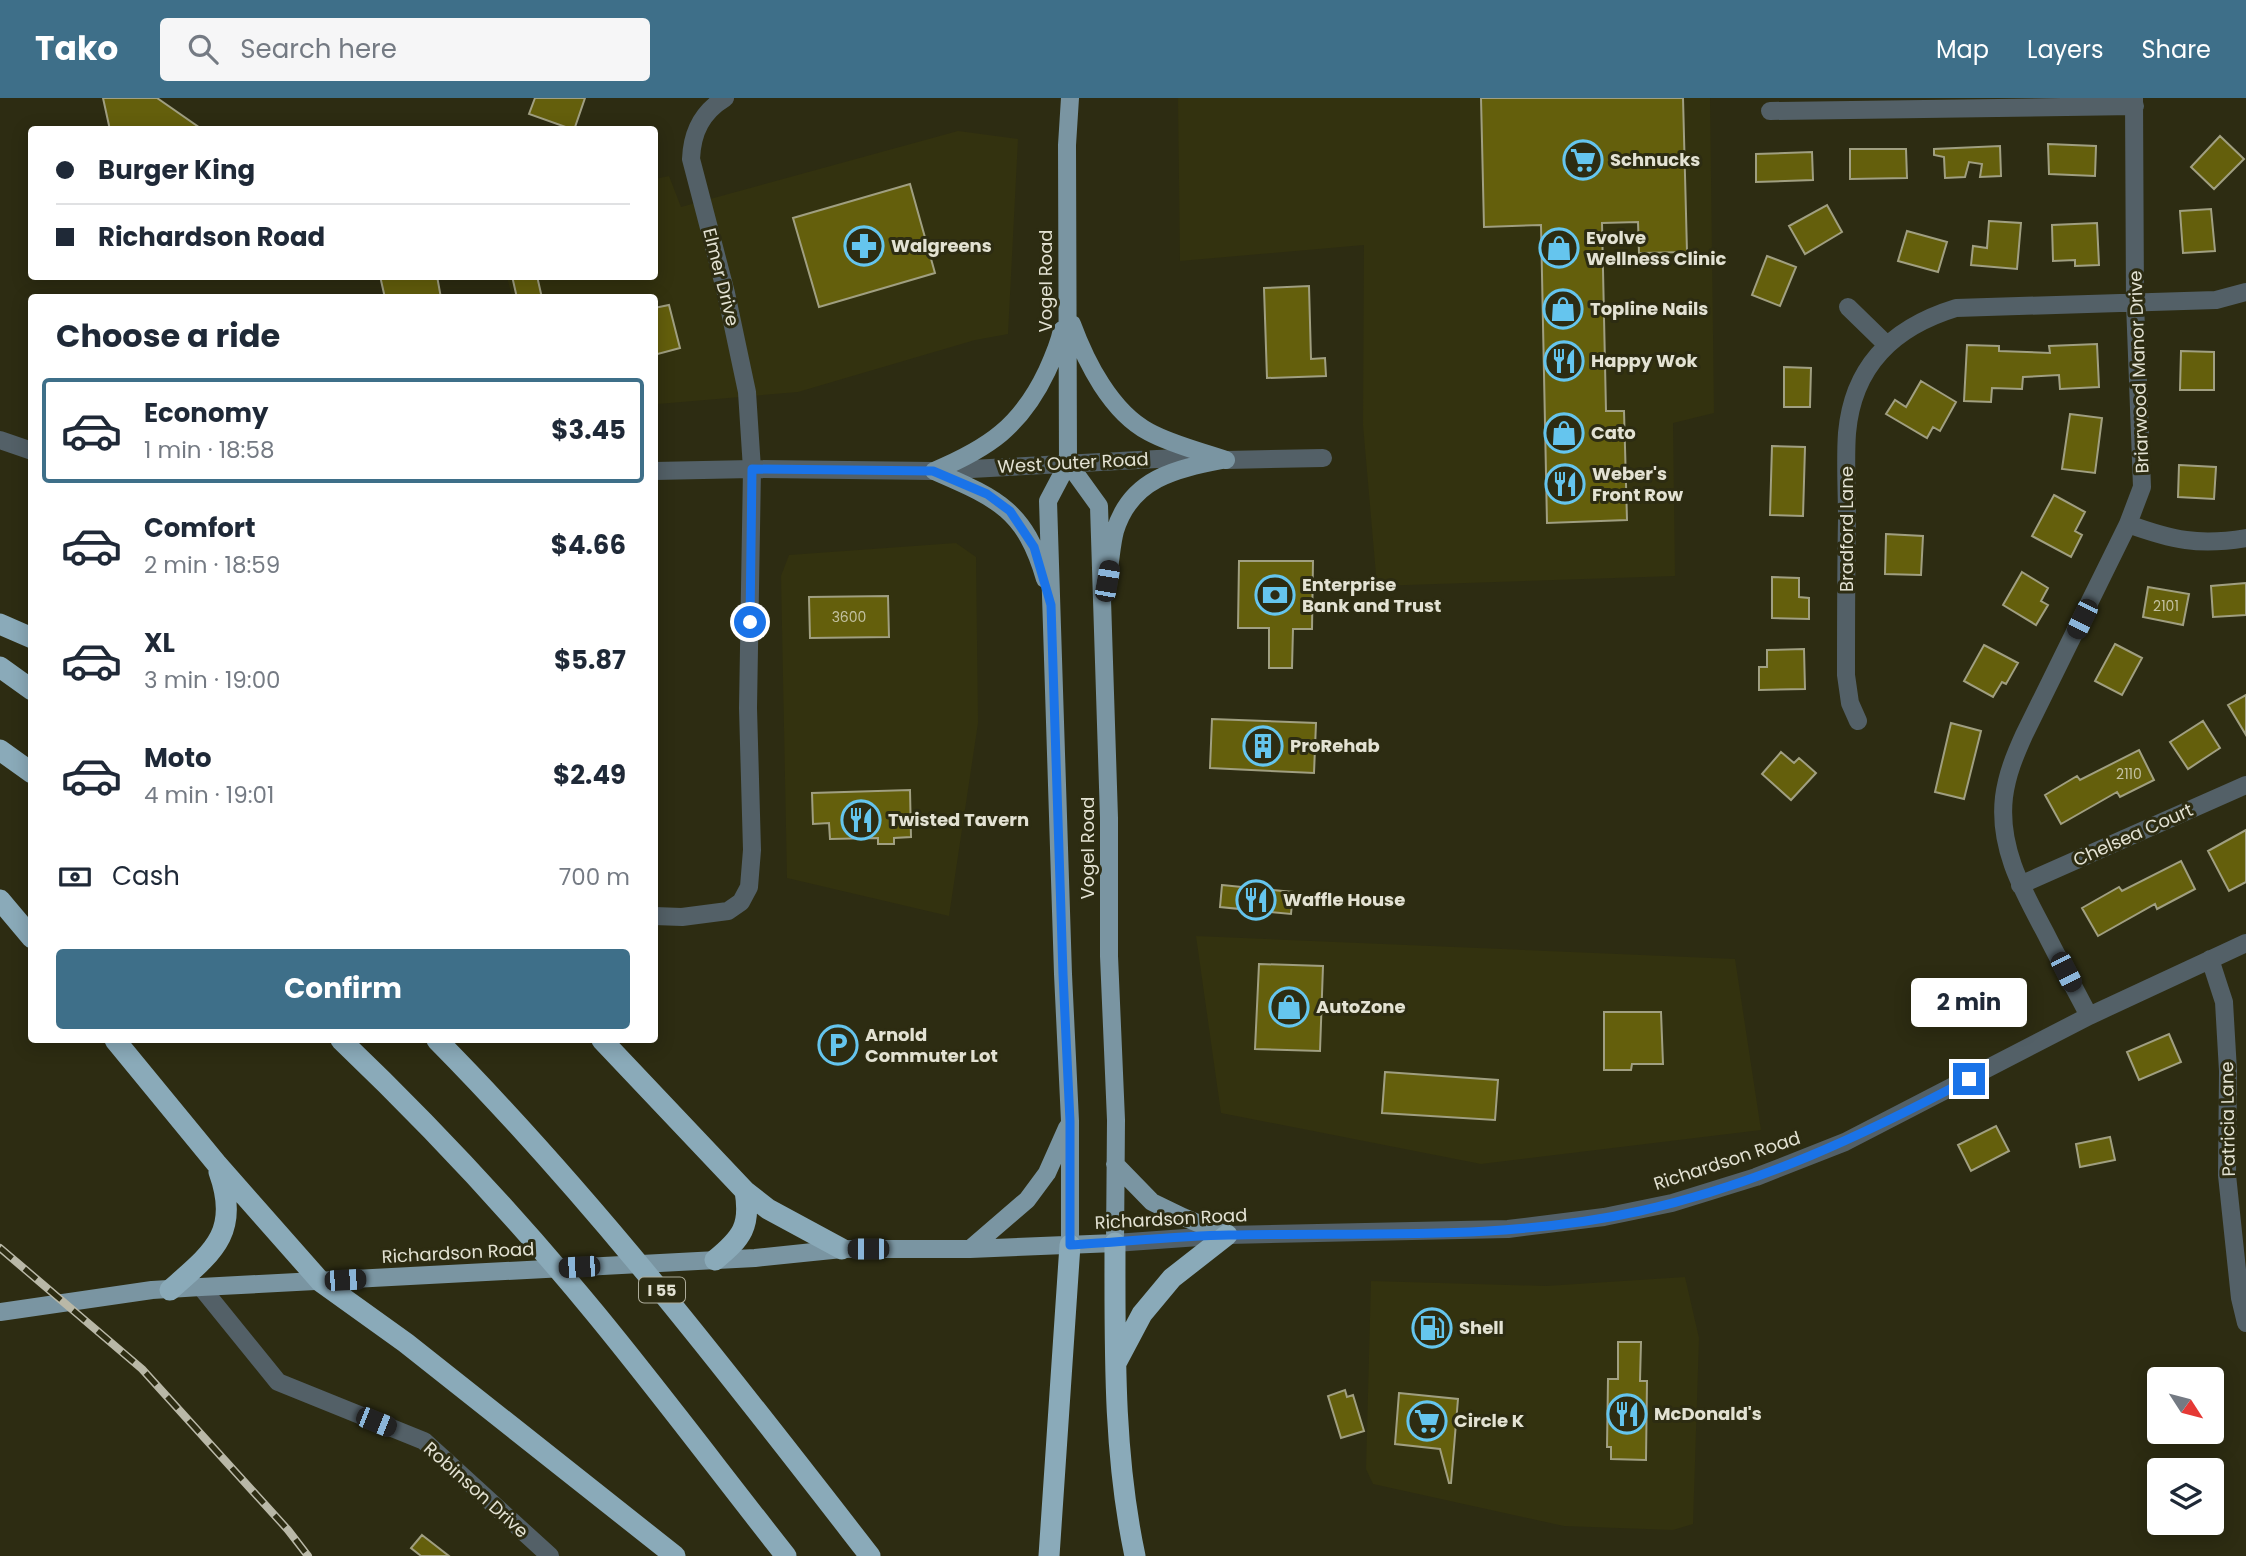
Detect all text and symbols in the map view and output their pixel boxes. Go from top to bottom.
search box [160,18,650,81]
text: Tako [35,25,118,72]
icon: search [184,30,222,68]
text: Search here [240,31,397,67]
text: Map [1936,33,1989,66]
text: Layers [2027,33,2103,66]
text: Share [2141,33,2211,66]
supermarket icon: Schnucks [1562,139,1604,181]
place label: Schnucks [1610,147,1700,172]
text: Burger King [98,152,255,188]
text: Richardson Road [98,219,325,255]
street label: Elmer Drive [697,225,746,328]
pharmacy icon: Walgreens [843,225,885,267]
place label: Evolve Wellness Clinic [1586,225,1727,271]
shop icon: Evolve Wellness Clinic [1538,227,1580,269]
street label: Vogel Road [1033,229,1058,333]
place label: Walgreens [891,233,992,258]
street label: Briarwood Manor Drive [2122,270,2155,474]
shop icon: Topline Nails [1542,288,1584,330]
place label: Topline Nails [1590,296,1708,321]
text: Choose a ride [56,313,280,358]
restaurant icon: Happy Wok [1543,340,1585,382]
place label: Happy Wok [1591,348,1698,373]
text: Economy [144,395,268,431]
icon: car [60,399,123,462]
text: $3.45 [551,412,626,448]
shop icon: Cato [1543,412,1585,454]
place label: Cato [1591,420,1636,445]
text: 1 min · 18:58 [144,434,274,466]
street label: West Outer Road [997,446,1149,479]
place label: Weber's Front Row [1592,461,1683,507]
restaurant icon: Weber's Front Row [1544,463,1586,505]
street label: Bradford Lane [1834,466,1859,592]
text: Comfort [144,510,256,546]
icon: car [60,514,123,577]
text: $4.66 [551,527,626,563]
text: 2 min · 18:59 [144,549,280,581]
car [1094,558,1121,604]
place label: Enterprise Bank and Trust [1302,572,1441,618]
bank icon: Enterprise Bank and Trust [1254,574,1296,616]
car [2064,596,2101,642]
house number: 2101 [2153,596,2179,616]
route start [734,606,766,638]
house number: 3600 [832,607,866,627]
text: XL [144,625,175,661]
icon: car [60,629,123,692]
text: $5.87 [554,642,626,678]
text: 3 min · 19:00 [144,664,281,696]
building icon: ProRehab [1242,725,1284,767]
place label: ProRehab [1290,733,1380,758]
text: Moto [144,740,212,776]
icon: car [60,744,123,807]
text: $2.49 [553,757,626,793]
house number: 2110 [2116,764,2142,784]
text: 4 min · 19:01 [144,779,274,811]
street label: Vogel Road [1075,796,1100,900]
street label: Chelsea Court [2069,797,2197,872]
restaurant icon: Twisted Tavern [840,799,882,841]
place label: Twisted Tavern [888,807,1029,832]
icon: cash [56,858,94,896]
text: Cash [112,858,180,894]
text: 700 m [559,861,630,893]
restaurant icon: Waffle House [1235,879,1277,921]
place label: Waffle House [1283,887,1405,912]
button: Confirm [56,949,630,1029]
car [2048,949,2085,995]
callout: 2 min [1911,978,2027,1026]
shop icon: AutoZone [1268,986,1310,1028]
text: 2 min [1937,986,2001,1018]
place label: AutoZone [1316,994,1406,1019]
place label: Arnold Commuter Lot [865,1022,998,1068]
parking icon: Arnold Commuter Lot [817,1024,859,1066]
street label: Patricia Lane [2214,1061,2241,1177]
route end [1953,1063,1985,1095]
street label: Richardson Road [1650,1125,1803,1196]
street label: Richardson Road [1094,1202,1248,1235]
street label: Richardson Road [381,1236,535,1269]
car [848,1239,890,1260]
car [558,1255,601,1279]
car [324,1268,367,1292]
road number: I 55 [639,1278,685,1302]
fuel station icon: Shell [1411,1307,1453,1349]
place label: Shell [1459,1315,1504,1340]
north arrow [2147,1367,2224,1444]
map controls [2147,1367,2224,1535]
restaurant icon: McDonald's [1606,1393,1648,1435]
supermarket icon: Circle K [1406,1400,1448,1442]
place label: McDonald's [1654,1401,1762,1426]
car [353,1404,400,1440]
place label: Circle K [1454,1408,1525,1433]
street label: Robinson Drive [419,1436,534,1543]
button: layers [2147,1458,2224,1535]

